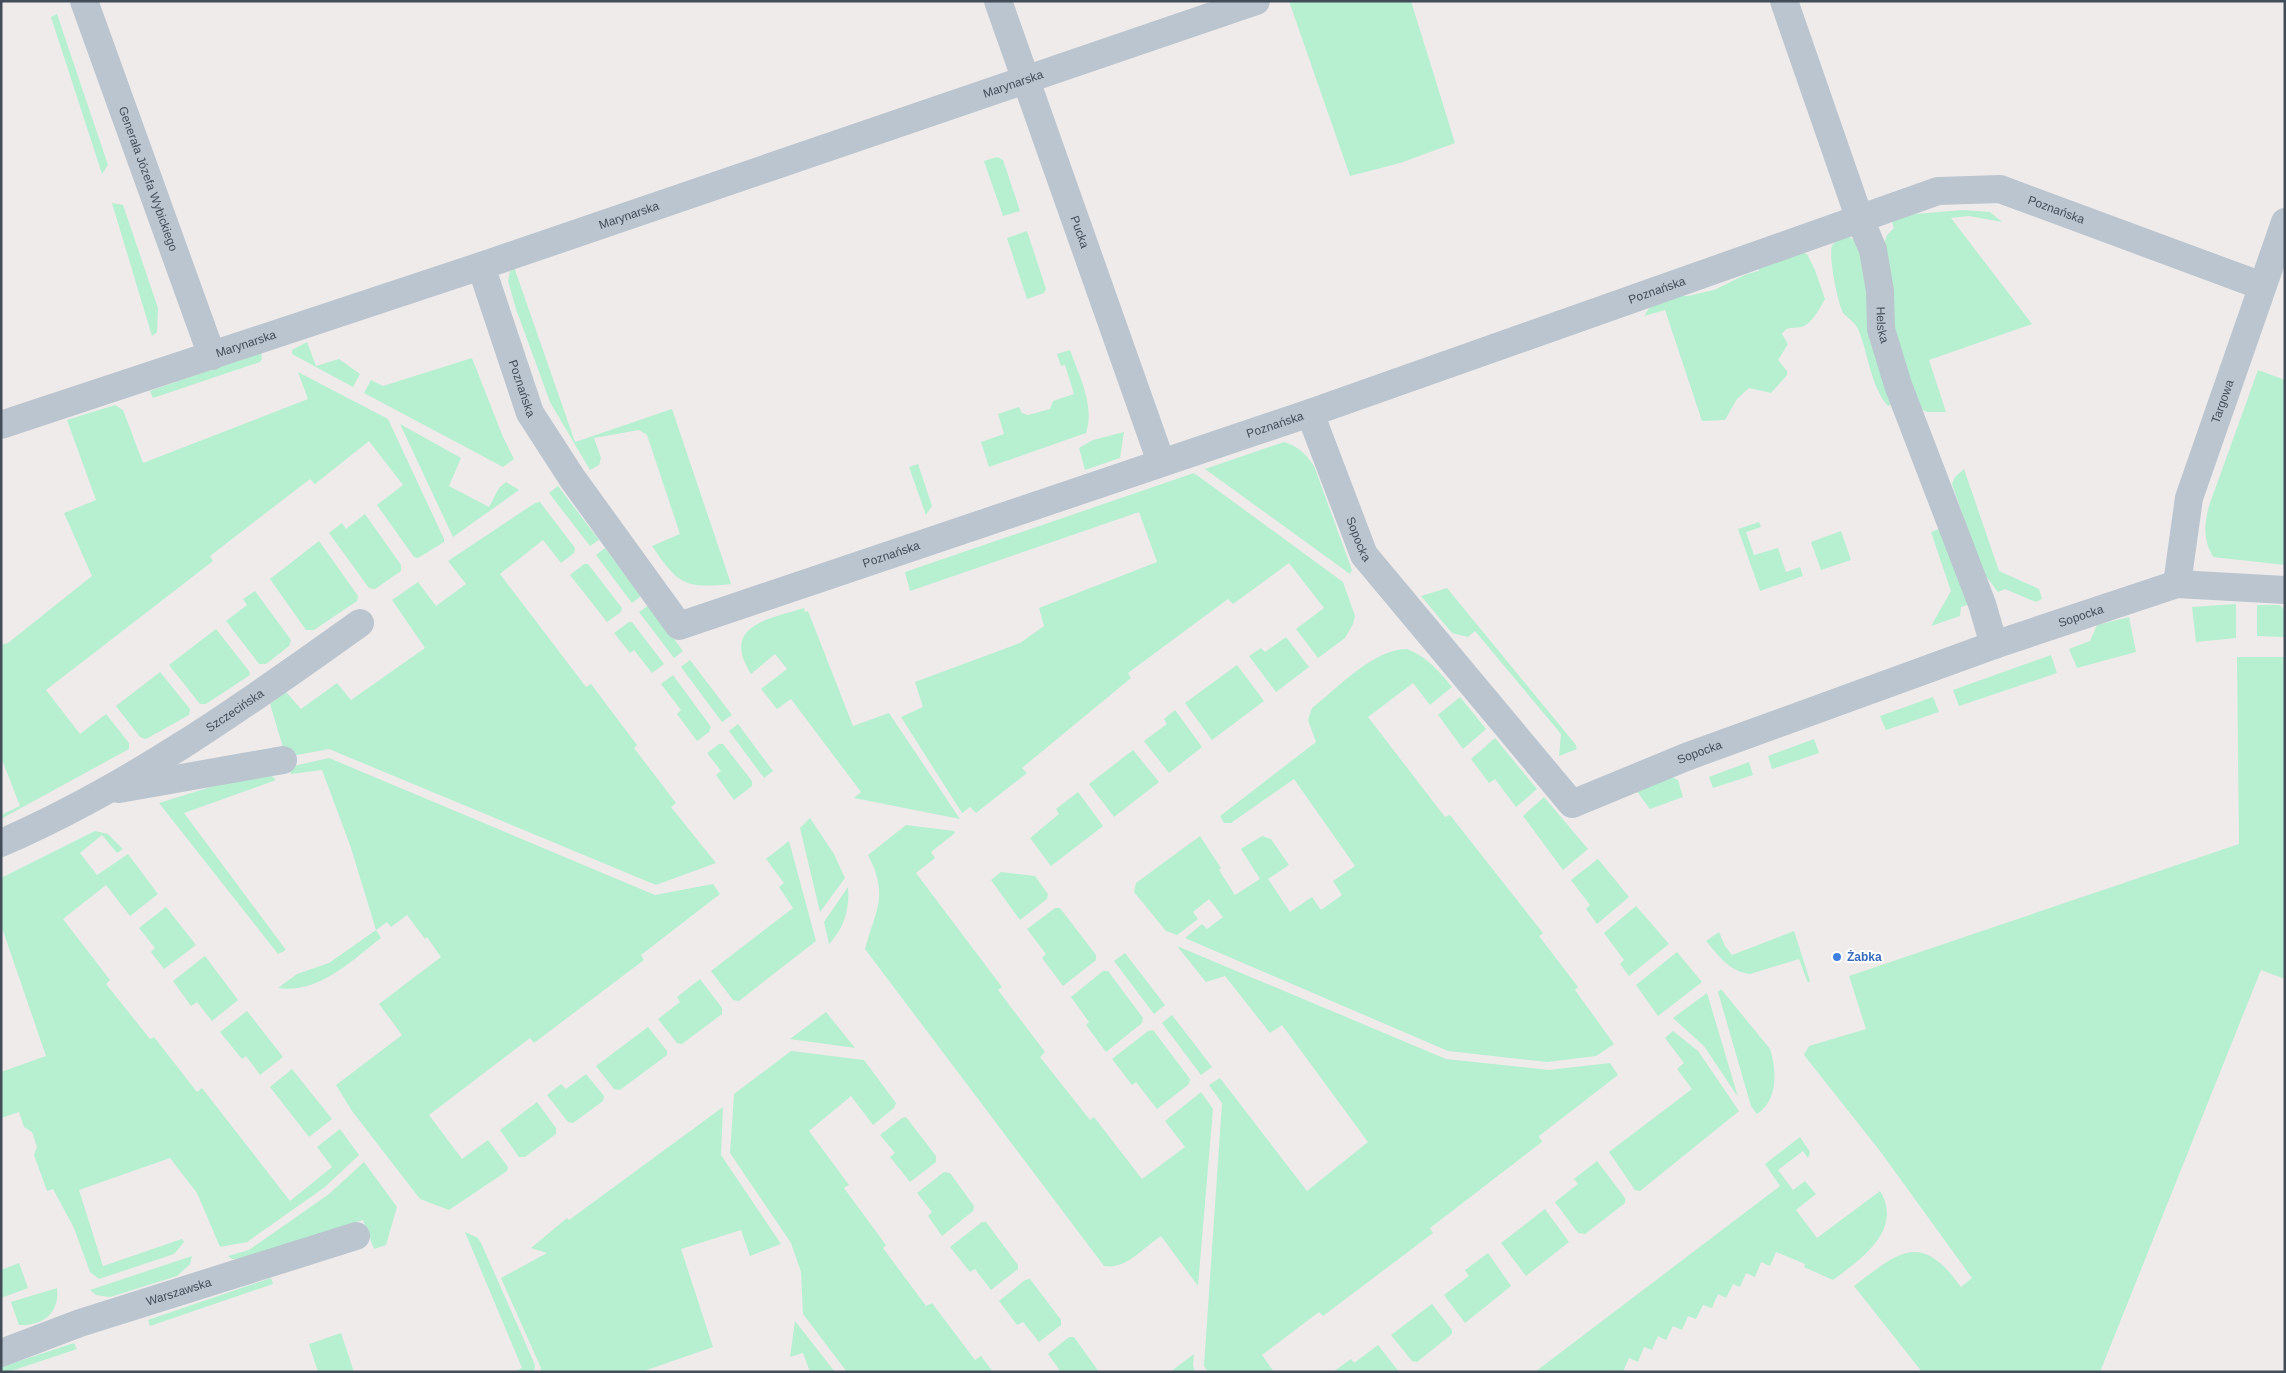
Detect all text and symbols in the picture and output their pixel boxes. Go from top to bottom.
street label: Marynarska [981,67,1045,101]
street label: Generała Józefa Wybickiego [116,105,181,253]
street label: Poznańska [2026,193,2087,227]
street label: Marynarska [597,199,661,232]
street label: Pucka [1068,214,1092,250]
street label: Poznańska [1627,274,1688,307]
street label: Helska [1873,306,1892,345]
street label: Marynarska [214,327,278,360]
street label: Poznańska [506,358,538,420]
street label: Targowa [2208,377,2237,425]
street label: Poznańska [1245,409,1306,441]
street label: Sopocka [1343,515,1374,565]
street label: Poznańska [861,538,922,570]
street label: Sopocka [2056,602,2106,630]
street label: Szczecińska [203,686,267,735]
street label: Sopocka [1675,737,1724,767]
place label: Żabka [1847,949,1882,964]
marker: Żabka [1831,951,1843,963]
street label: Warszawska [144,1275,213,1309]

